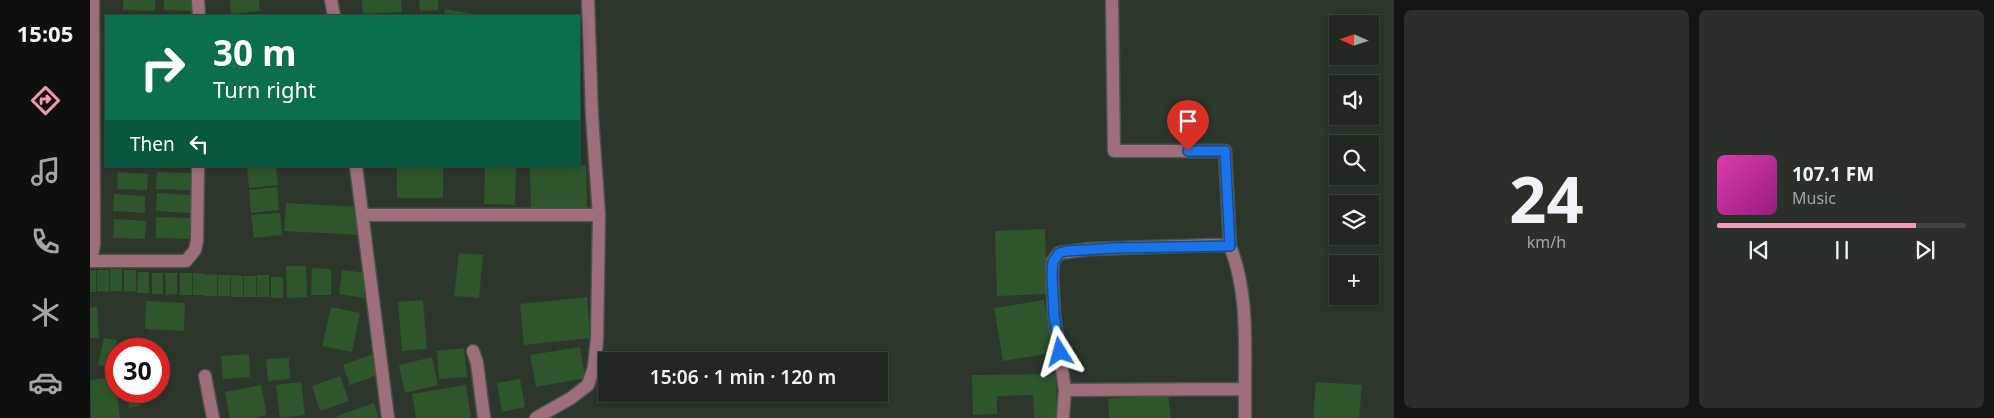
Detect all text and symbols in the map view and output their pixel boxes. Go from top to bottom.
north arrow [1329,15,1379,65]
map controls [1329,15,1379,305]
text: 15:05 [17,18,73,48]
text: 30 m [213,29,296,76]
icon: right [130,35,195,100]
text: Turn right [213,74,316,104]
button: sound [1329,75,1379,125]
icon: directions [28,83,63,118]
pin [1167,100,1209,151]
icon: arrive [1174,107,1202,135]
icon: left [185,130,213,158]
text: Then [130,131,175,157]
button: search [1329,135,1379,185]
icon: music [28,154,63,189]
text: 24 [1509,154,1584,242]
text: 107.1 FM [1792,161,1874,187]
text: Music [1792,187,1836,209]
button: layers [1329,195,1379,245]
icon: phone [28,224,63,259]
text: km/h [1527,231,1566,253]
icon: previous [1745,236,1773,264]
icon: pause [1828,236,1856,264]
icon: next [1911,236,1939,264]
button: + [1329,255,1379,305]
icon: climate [28,295,63,330]
position arrow [1033,325,1085,377]
speed limit sign: 30 [105,338,170,403]
text: 15:06 · 1 min · 120 m [650,364,836,390]
icon: car [28,365,63,400]

